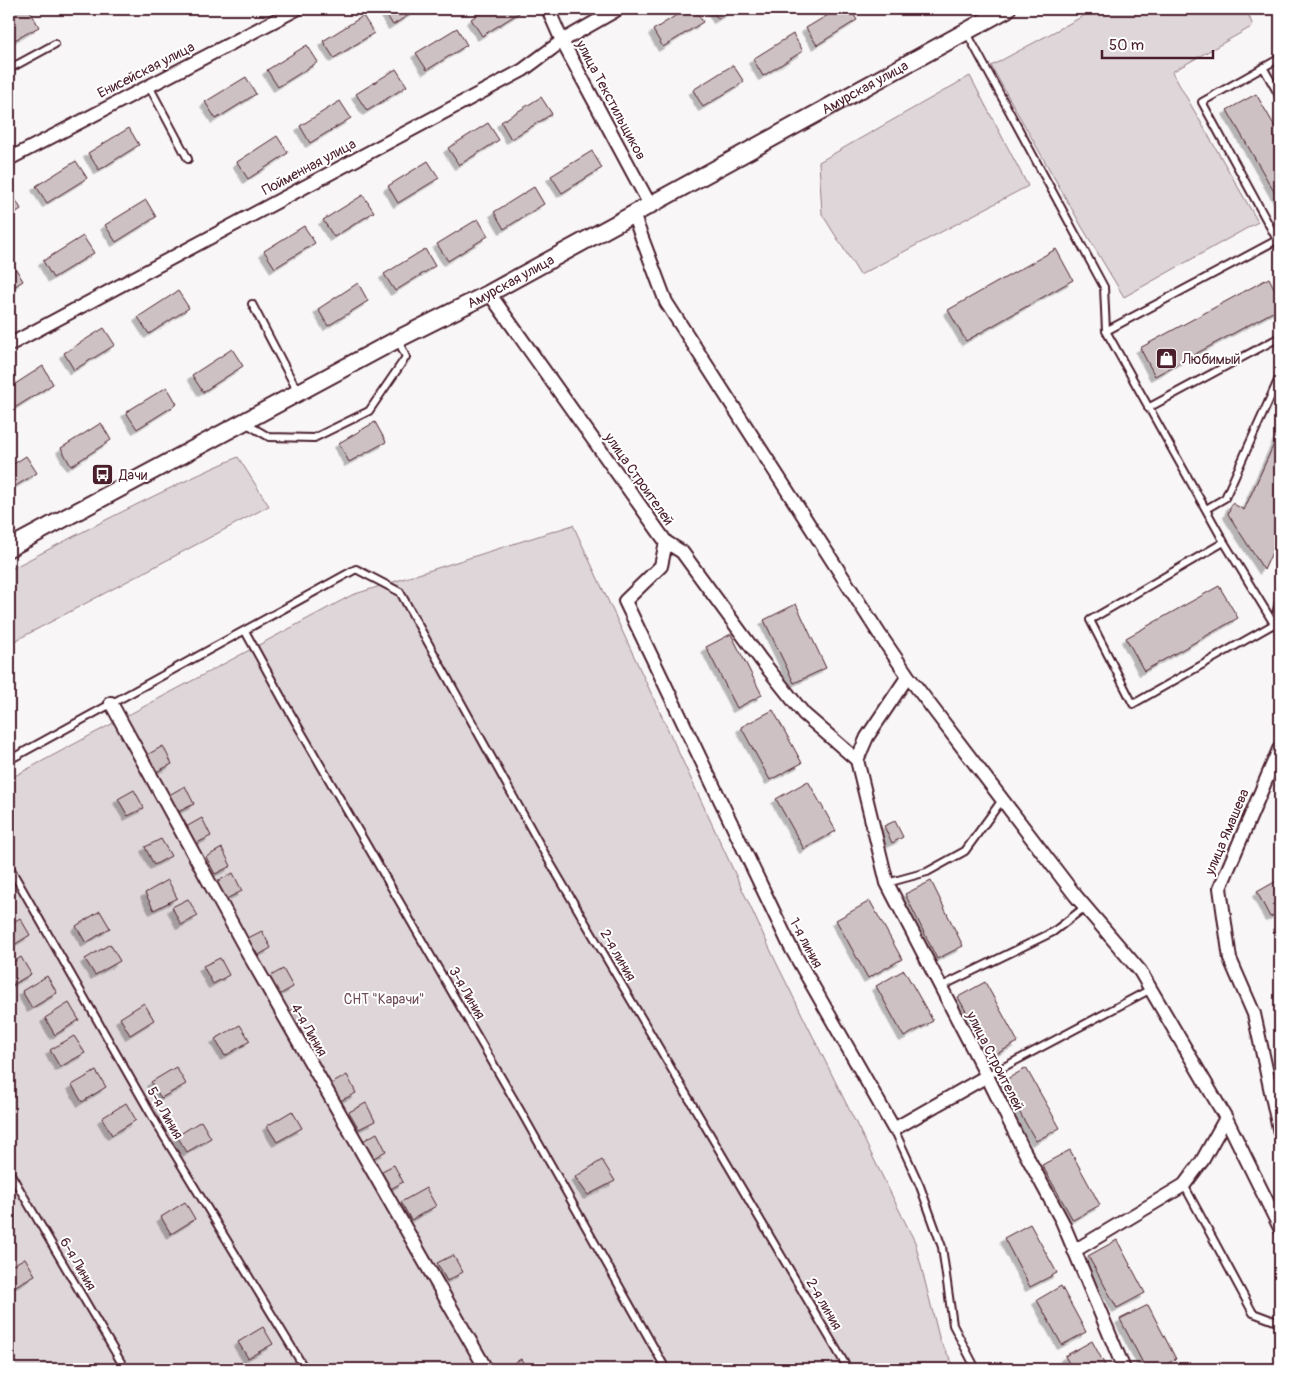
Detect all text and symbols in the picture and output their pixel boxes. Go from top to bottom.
scale bar [1102,28,1213,60]
street label: улица Текстильщиков [572,36,650,163]
text: 50 m [1109,36,1144,55]
street label: Енисейская улица [95,38,197,102]
street label: Амурская улица [818,56,911,118]
street label: Пойменная улица [259,135,359,199]
street label: Амурская улица [464,251,557,312]
shop icon: Любимый [1154,347,1178,371]
place label: Любимый [1181,351,1241,368]
street label: улица Строителей [600,429,677,528]
bus stop icon: Дачи [91,463,115,487]
place label: Дачи [118,467,147,484]
street label: улица Ямашева [1201,786,1253,879]
street label: 1-я линия [786,915,826,971]
street label: 2-я линия [596,926,640,984]
street label: 3-я Линия [445,964,489,1022]
park label: СНТ "Карачи" [344,991,424,1008]
street label: 4-я Линия [287,1001,331,1059]
street label: улица Строителей [962,1008,1027,1113]
street label: 5-я Линия [143,1084,187,1142]
street label: 6-я Линия [56,1235,100,1293]
street label: 2-я линия [802,1275,846,1333]

